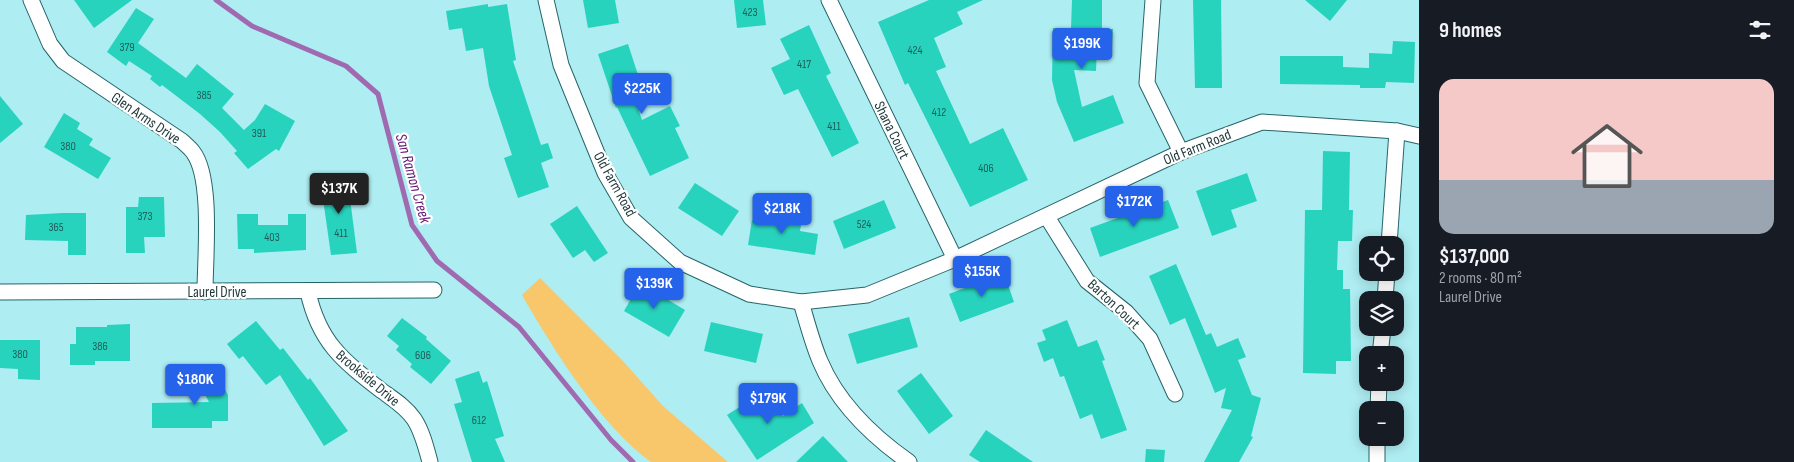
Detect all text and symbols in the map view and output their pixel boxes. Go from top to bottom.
house number: 423 [742,5,758,20]
icon: filters [1746,16,1774,44]
text: 9 homes [1439,18,1502,43]
pin: $199K [1047,28,1117,70]
text: $199K [1063,34,1101,53]
house number: 379 [119,40,135,55]
house number: 424 [908,43,922,58]
house number: 417 [797,57,811,72]
pin: $225K [607,72,677,115]
text: $225K [623,79,661,98]
street label: Glen Arms Drive [107,88,184,149]
house number: 385 [196,88,212,103]
street label: Shana Court [869,98,914,163]
house number: 412 [932,105,946,120]
icon: home [1562,111,1652,201]
house number: 411 [827,119,842,134]
street label: Old Farm Road [1161,125,1234,170]
house number: 391 [252,126,267,141]
water label: San Ramon Creek [391,132,435,226]
house number: 380 [60,139,76,154]
street label: Old Farm Road [589,148,640,220]
house number: 406 [978,161,994,176]
pin: $137K [304,172,374,215]
text: $137K [321,179,357,198]
pin: $172K [1099,186,1169,228]
pin: $218K [747,192,817,235]
text: $172K [1116,192,1152,211]
text: $218K [764,199,800,218]
house number: 373 [138,209,152,224]
house number: 524 [857,217,871,232]
house number: 365 [48,220,64,235]
house number: 411 [334,226,349,241]
house number: 403 [264,230,280,245]
map controls [1359,236,1404,446]
button: locate [1359,236,1404,281]
text: $137,000 [1439,244,1509,269]
pin: $155K [947,256,1017,298]
text: $155K [964,262,1000,281]
pin: $139K [619,268,689,310]
text: 2 rooms · 80 m² [1439,269,1522,288]
text: $139K [635,274,673,293]
street label: Barton Court [1083,275,1144,334]
street label: Laurel Drive [187,283,247,302]
text: Laurel Drive [1439,288,1502,307]
button: layers [1359,291,1404,336]
house number: 386 [92,339,108,354]
street label: Brookside Drive [332,346,404,411]
button: + [1359,346,1404,391]
house number: 380 [12,347,28,362]
house number: 606 [415,348,431,363]
pin: $180K [160,364,230,406]
text: $180K [176,370,214,389]
pin: $179K [733,382,803,425]
text: $179K [750,389,786,408]
button: − [1359,401,1404,446]
house number: 612 [472,413,486,428]

